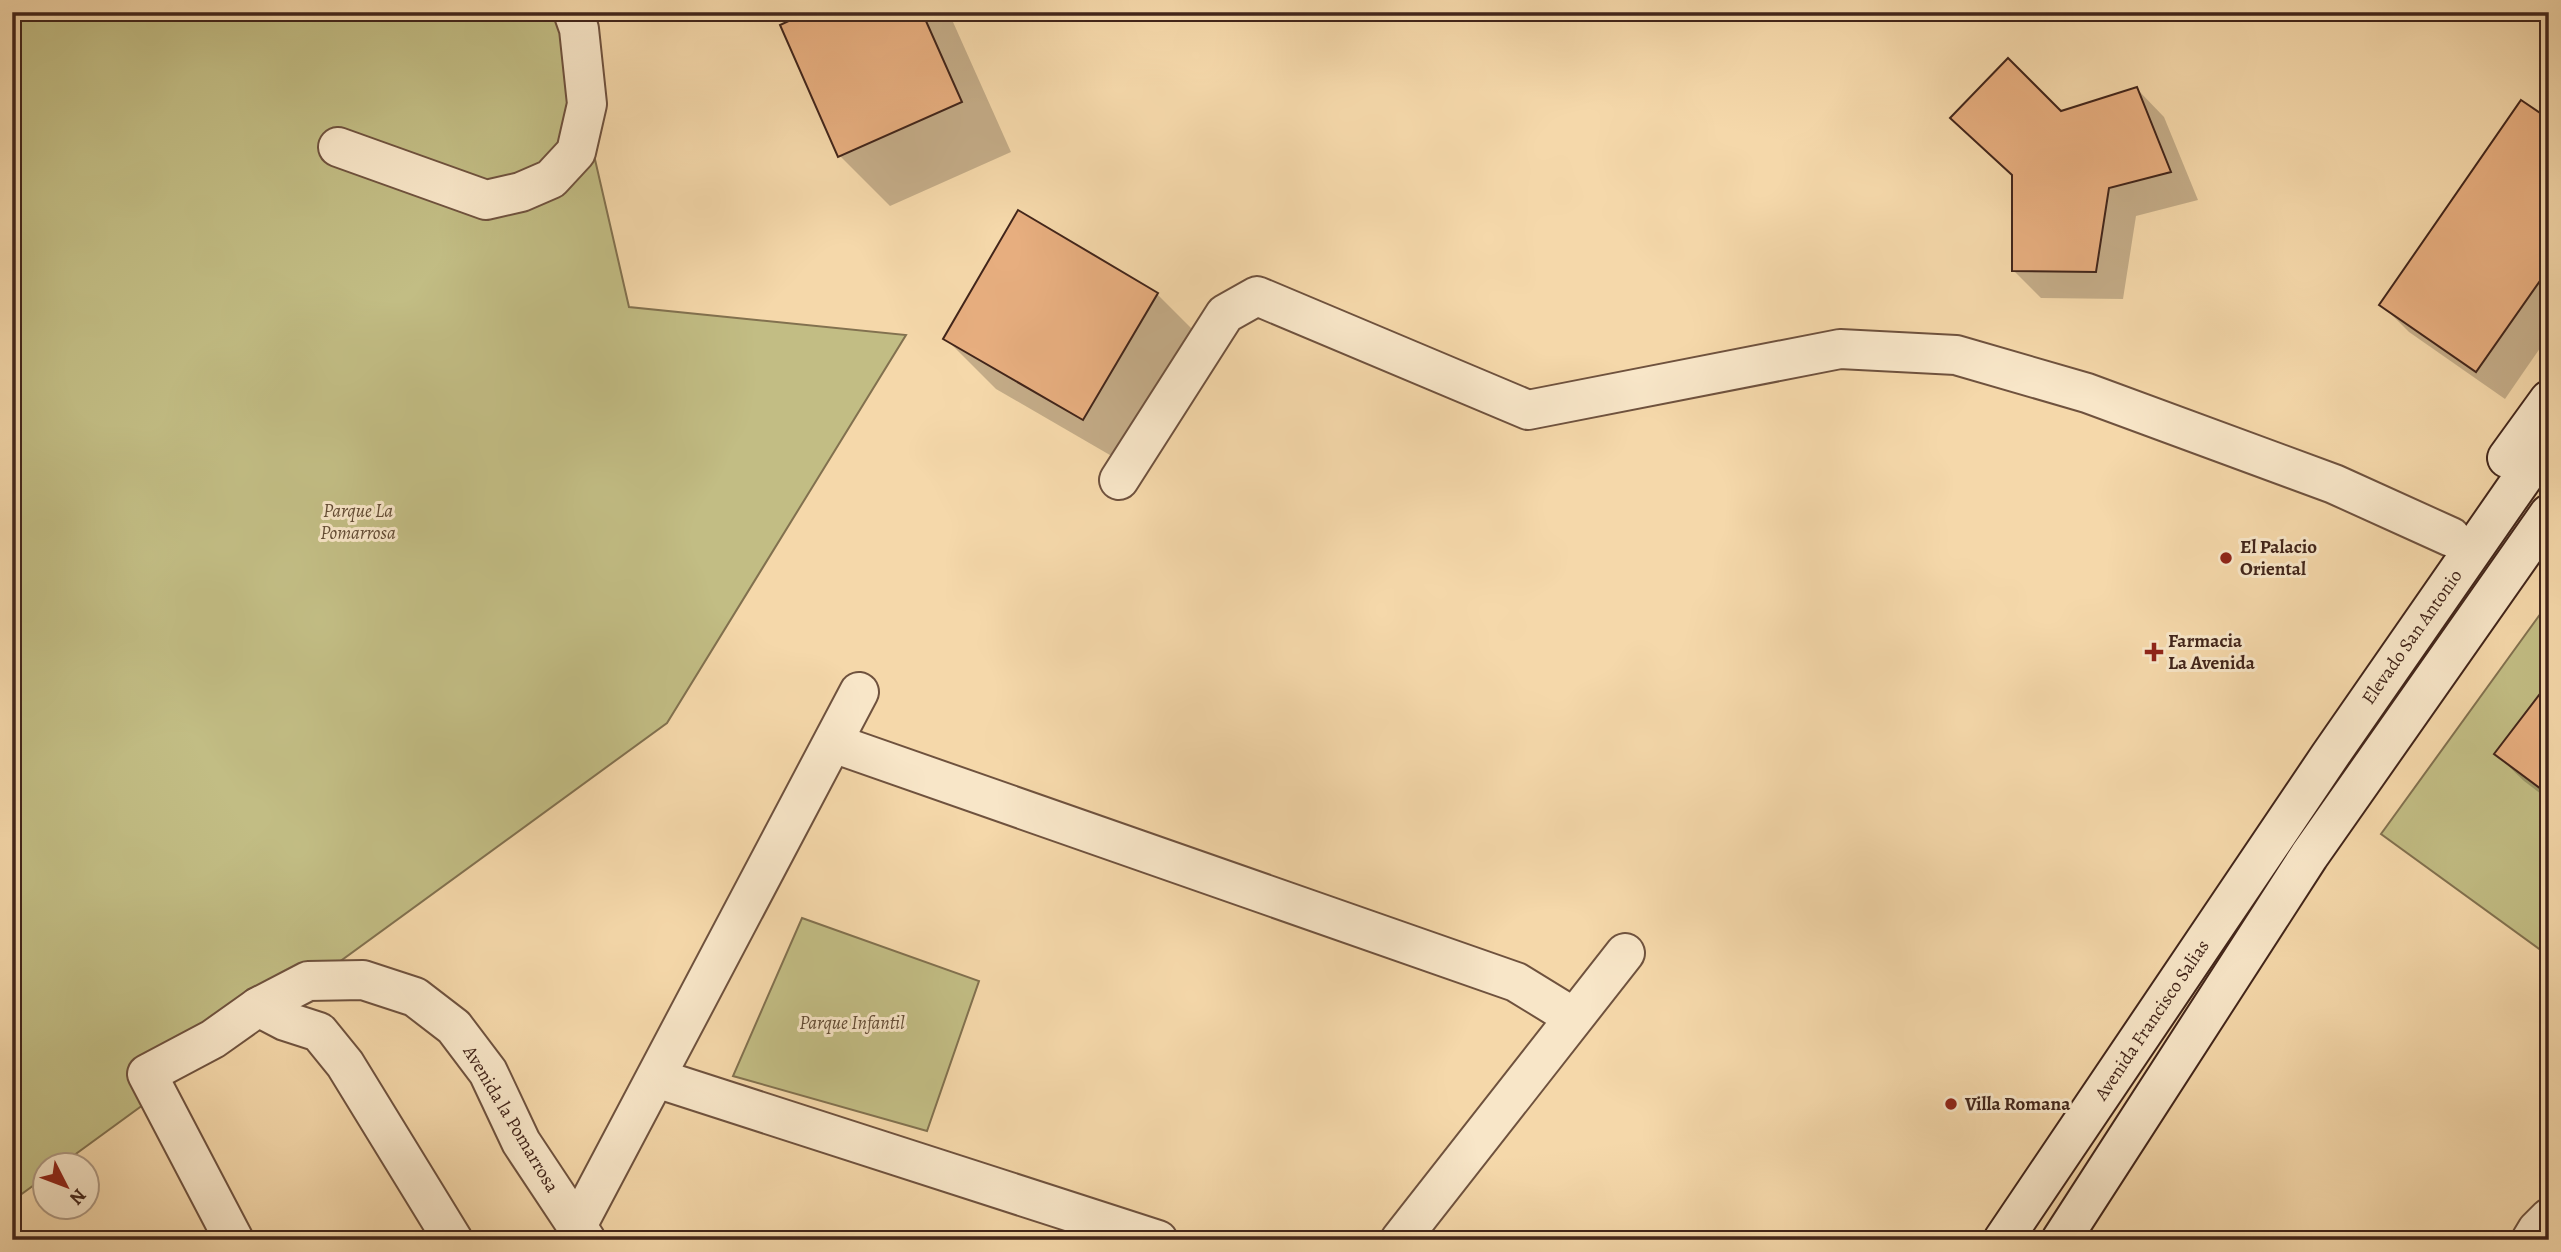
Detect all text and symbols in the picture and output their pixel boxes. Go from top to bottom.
park label: Parque La Pomarrosa [320,498,396,546]
place label: El Palacio Oriental [2240,534,2317,582]
marker: El Palacio Oriental [2218,550,2234,566]
street label: Elevado San Antonio [2356,564,2468,710]
place label: Farmacia La Avenida [2168,628,2256,676]
marker: Farmacia La Avenida [2146,644,2162,660]
street label: Avenida Francisco Salias [2088,934,2216,1106]
park label: Parque Infantil [799,1010,905,1036]
street label: Avenida la Pomarrosa [456,1040,565,1198]
place label: Villa Romana [1964,1091,2071,1117]
marker: Villa Romana [1943,1096,1959,1112]
north arrow [32,1150,102,1220]
text: N [63,1183,92,1211]

